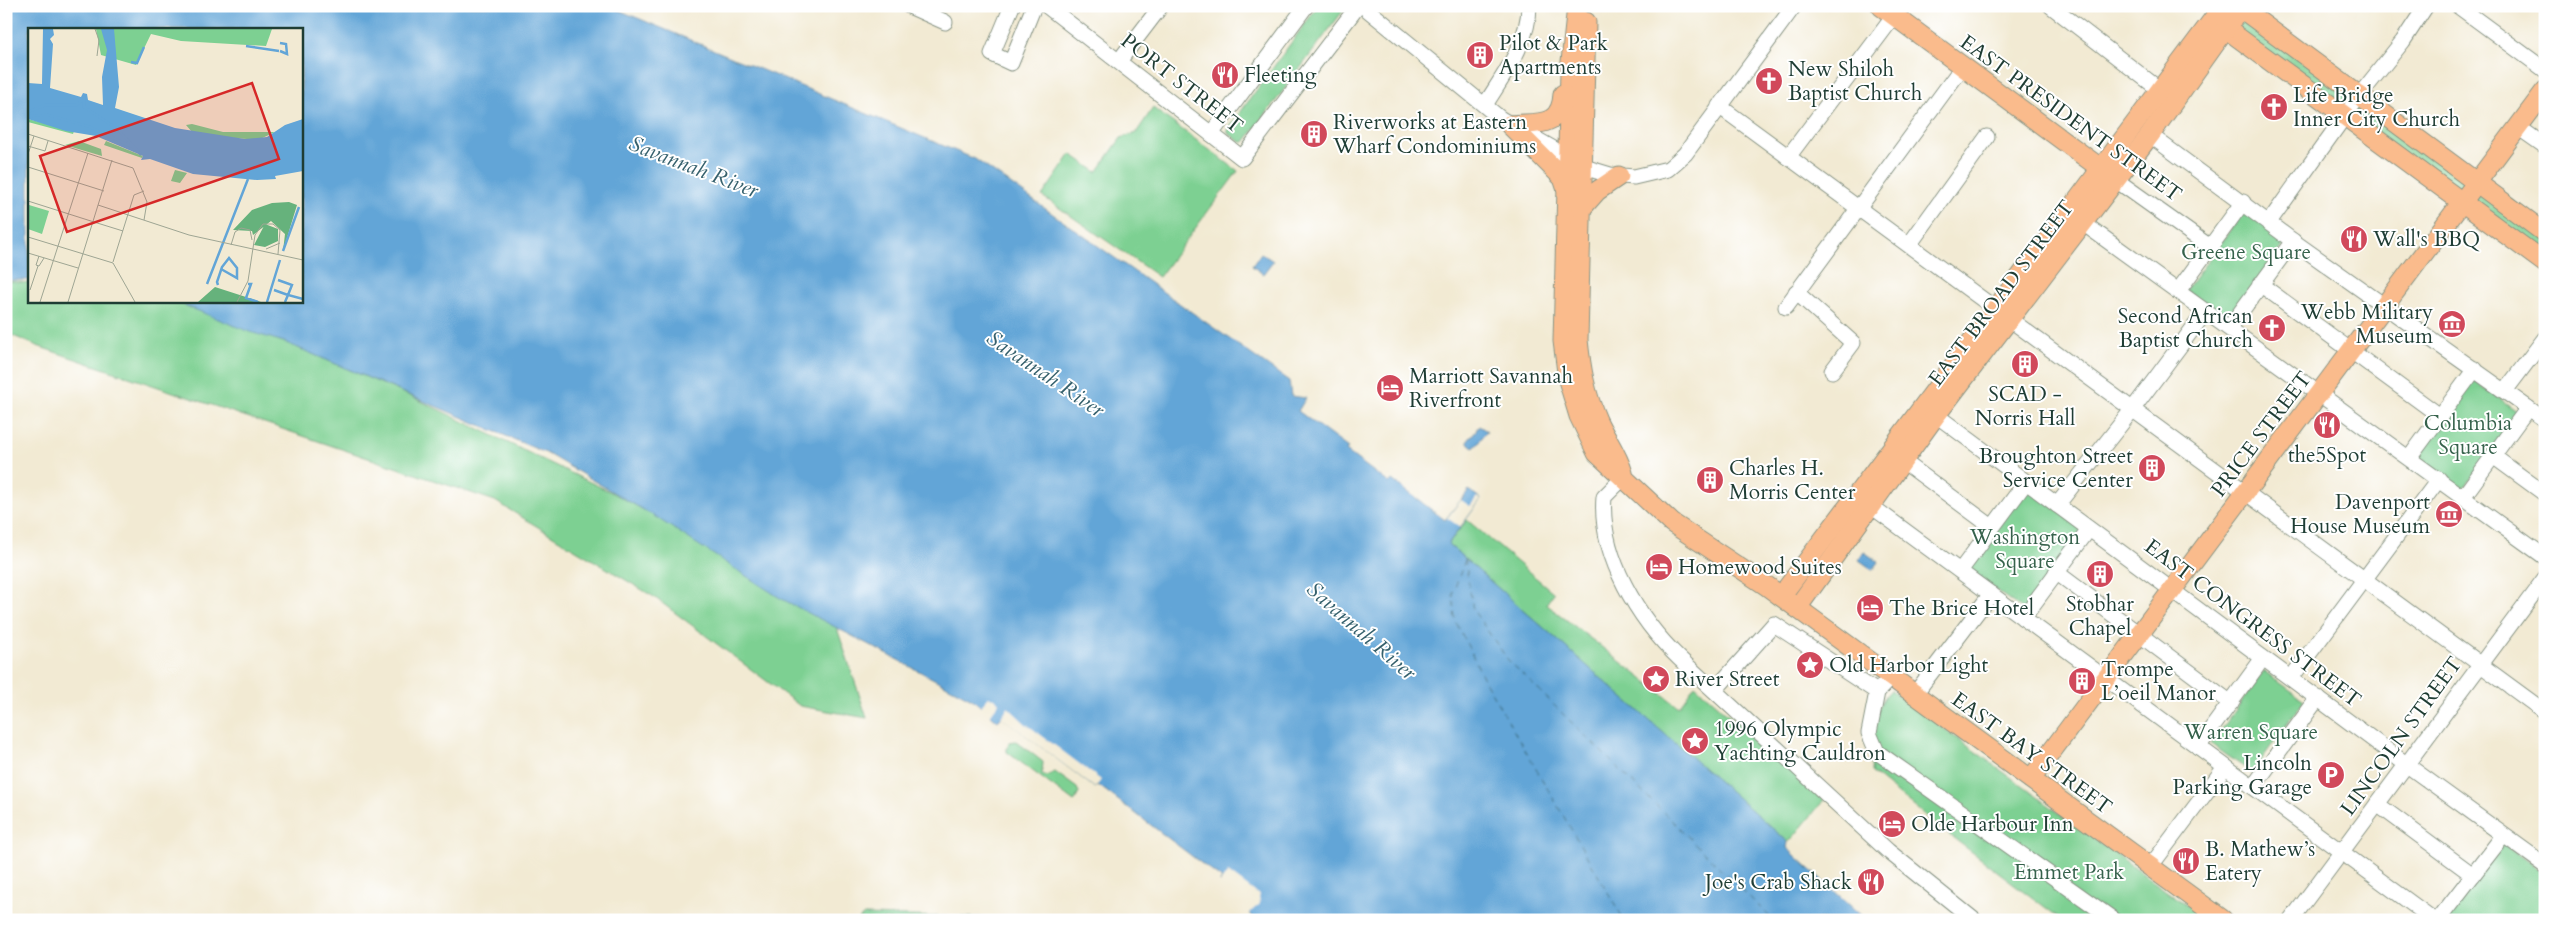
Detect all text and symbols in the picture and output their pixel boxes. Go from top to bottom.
street label: PORT STREET [1114,26,1249,140]
inset map [28,28,302,302]
street label: EAST PRESIDENT STREET [1954,28,2188,209]
place label: Pilot & Park Apartments [1499,29,1609,82]
building icon: Pilot & Park Apartments [1465,40,1495,70]
place label: New Shiloh Baptist Church [1788,55,1923,108]
restaurant icon: Fleeting [1210,60,1240,90]
place label: Fleeting [1244,61,1317,90]
church icon: New Shiloh Baptist Church [1754,66,1784,96]
place label: Life Bridge Inner City Church [2293,81,2461,134]
church icon: Life Bridge Inner City Church [2259,92,2289,122]
place label: Riverworks at Eastern Wharf Condominiums [1332,108,1536,161]
building icon: Riverworks at Eastern Wharf Condominiums [1299,119,1329,149]
water label: Savannah River [625,129,763,206]
street label: EAST BROAD STREET [1922,194,2081,392]
restaurant icon: Wall's BBQ [2339,224,2369,254]
place label: Wall's BBQ [2372,225,2480,254]
park label: Greene Square [2181,238,2311,267]
place label: Webb Military Museum [2300,298,2433,351]
place label: Second African Baptist Church [2118,302,2253,355]
museum icon: Webb Military Museum [2437,309,2467,339]
church icon: Second African Baptist Church [2257,313,2287,343]
water label: Savannah River [981,323,1111,425]
building icon: SCAD - Norris Hall [2010,349,2040,379]
place label: Marriott Savannah Riverfront [1409,362,1574,415]
street label: PRICE STREET [2205,365,2318,503]
hotel icon: Marriott Savannah Riverfront [1375,373,1405,403]
place label: SCAD - Norris Hall [1975,380,2075,433]
park label: Columbia Square [2424,409,2512,462]
restaurant icon: the5Spot [2312,410,2342,440]
place label: the5Spot [2288,441,2366,470]
place label: Broughton Street Service Center [1979,442,2133,495]
building icon: Broughton Street Service Center [2137,453,2167,483]
place label: Charles H. Morris Center [1729,454,1856,507]
building icon: Charles H. Morris Center [1695,465,1725,495]
place label: Davenport House Museum [2290,488,2430,541]
museum icon: Davenport House Museum [2434,499,2464,529]
park label: Washington Square [1969,523,2080,576]
street label: EAST CONGRESS STREET [2138,532,2367,714]
hotel icon: Homewood Suites [1644,552,1674,582]
place label: Homewood Suites [1678,553,1842,582]
building icon: Stobhar Chapel [2085,559,2115,589]
water label: Savannah River [1300,575,1423,687]
place label: Stobhar Chapel [2066,590,2134,643]
hotel icon: The Brice Hotel [1855,593,1885,623]
place label: The Brice Hotel [1889,594,2034,623]
place icon: Old Harbor Light [1795,650,1825,680]
place label: Old Harbor Light [1829,651,1988,680]
street label: LINCOLN STREET [2334,651,2469,822]
place label: Trompe L’oeil Manor [2101,655,2216,708]
place icon: River Street [1641,664,1671,694]
place label: River Street [1675,665,1780,694]
building icon: Trompe L’oeil Manor [2067,666,2097,696]
street label: EAST BAY STREET [1946,685,2118,821]
place label: 1996 Olympic Yachting Cauldron [1714,715,1886,768]
park label: Warren Square [2183,718,2318,747]
place icon: 1996 Olympic Yachting Cauldron [1680,726,1710,756]
place label: Lincoln Parking Garage [2173,749,2312,802]
parking icon: Lincoln Parking Garage [2316,760,2346,790]
hotel icon: Olde Harbour Inn [1877,809,1907,839]
place label: Olde Harbour Inn [1911,810,2074,839]
place label: B. Mathew’s Eatery [2205,835,2315,888]
restaurant icon: B. Mathew’s Eatery [2171,846,2201,876]
park label: Emmet Park [2014,858,2125,887]
restaurant icon: Joe's Crab Shack [1856,867,1886,897]
place label: Joe's Crab Shack [1702,868,1853,897]

